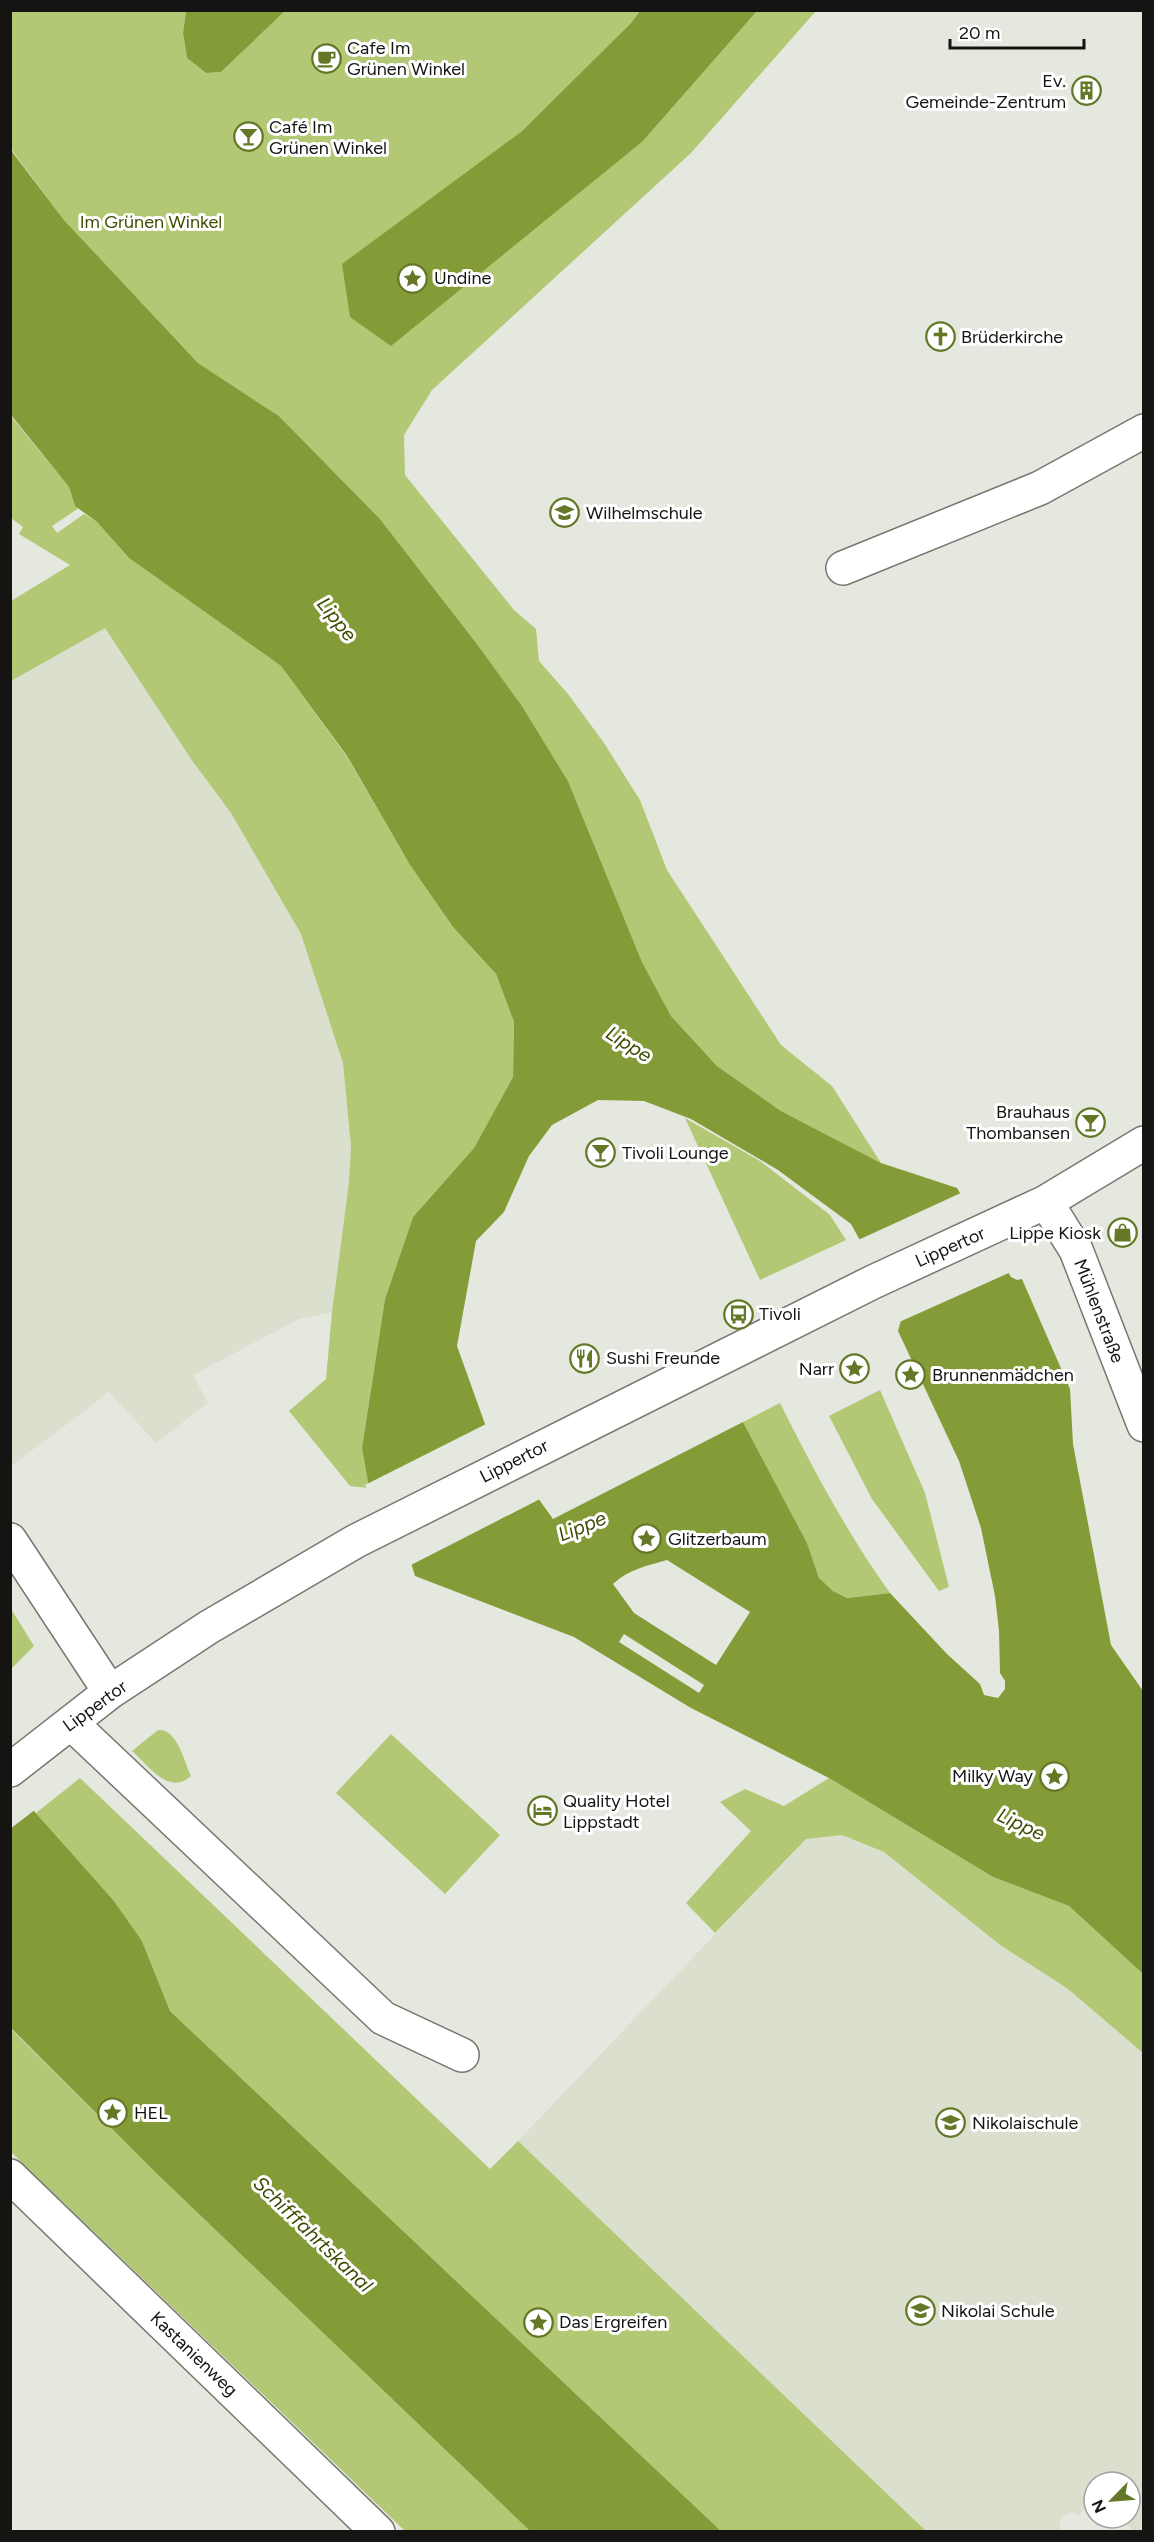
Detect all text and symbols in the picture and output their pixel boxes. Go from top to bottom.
scale bar [950,12,1084,50]
text: 20 m [959,22,1000,44]
place label: Cafe Im Grünen Winkel [347,37,465,80]
cafe icon: Cafe Im Grünen Winkel [310,42,342,74]
place label: Ev. Gemeinde-Zentrum [906,70,1066,113]
building icon: Ev. Gemeinde-Zentrum [1071,75,1103,107]
place label: Café Im Grünen Winkel [269,116,387,159]
bar icon: Café Im Grünen Winkel [232,121,264,153]
park label: Im Grünen Winkel [80,211,222,233]
place icon: Undine [397,262,429,294]
place label: Undine [434,267,492,289]
church icon: Brüderkirche [924,321,956,353]
place label: Brüderkirche [961,326,1063,348]
school or university icon: Wilhelmschule [549,497,581,529]
place label: Wilhelmschule [586,502,703,524]
water label: Lippe [312,592,362,646]
water label: Lippe [602,1021,656,1067]
place label: Brauhaus Thombansen [966,1101,1070,1144]
bar icon: Brauhaus Thombansen [1075,1106,1107,1138]
bar icon: Tivoli Lounge [585,1137,617,1169]
place label: Tivoli Lounge [622,1142,729,1164]
shop icon: Lippe Kiosk [1106,1217,1138,1249]
street label: Lippertor [912,1222,988,1272]
place label: Lippe Kiosk [1009,1222,1101,1244]
street label: Mühlenstraße [1069,1256,1129,1366]
bus stop icon: Tivoli [722,1298,754,1330]
place label: Tivoli [759,1303,801,1325]
restaurant icon: Sushi Freunde [569,1342,601,1374]
place label: Sushi Freunde [606,1347,720,1369]
place icon: Narr [839,1353,871,1385]
place label: Narr [799,1358,834,1380]
place icon: Brunnenmädchen [895,1359,927,1391]
place label: Brunnenmädchen [932,1364,1074,1386]
street label: Lippertor [476,1434,552,1488]
water label: Lippe [554,1506,610,1546]
place icon: Glitzerbaum [631,1523,663,1555]
place label: Glitzerbaum [668,1528,766,1550]
street label: Lippertor [59,1675,131,1737]
place icon: Milky Way [1038,1760,1070,1792]
place label: Milky Way [952,1765,1034,1787]
place label: Quality Hotel Lippstadt [563,1790,670,1833]
hotel icon: Quality Hotel Lippstadt [526,1795,558,1827]
water label: Lippe [993,1803,1049,1845]
place icon: HEL [97,2097,129,2129]
place label: HEL [134,2102,168,2124]
school or university icon: Nikolaischule [935,2107,967,2139]
place label: Nikolaischule [972,2112,1079,2134]
water label: Schifffahrtskanal [248,2171,378,2297]
school or university icon: Nikolai Schule [904,2295,936,2327]
place label: Nikolai Schule [941,2300,1055,2322]
place icon: Das Ergreifen [522,2306,554,2338]
street label: Kastanienweg [146,2307,242,2401]
place label: Das Ergreifen [559,2311,667,2333]
north arrow [1082,2470,1142,2530]
text: N [1088,2497,1110,2516]

